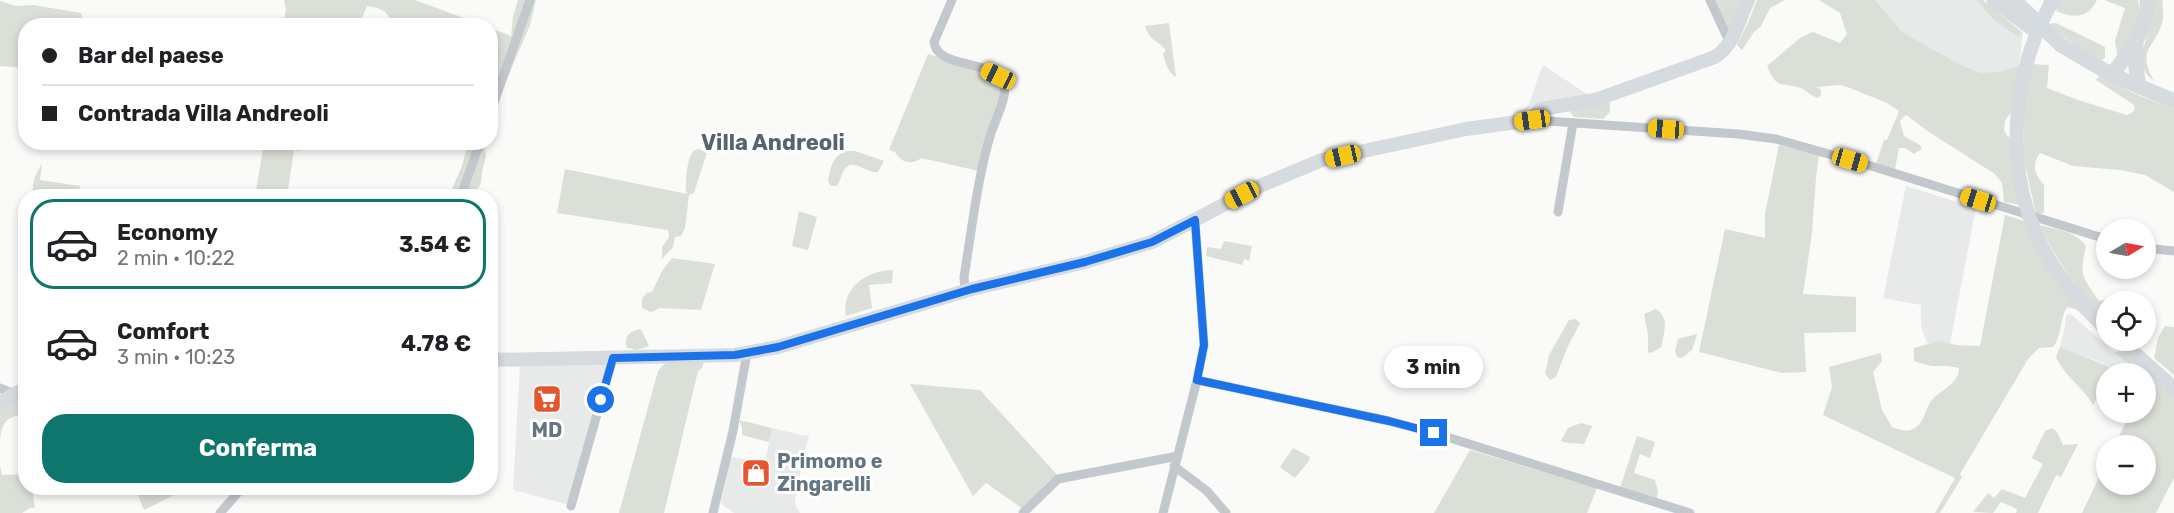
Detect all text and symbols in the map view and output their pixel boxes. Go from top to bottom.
text: Bar del paese [78,42,224,69]
car [978,60,1018,92]
text: Contrada Villa Andreoli [78,100,329,127]
car [1513,109,1551,131]
car [1647,119,1685,139]
district label: Villa Andreoli [701,129,845,156]
car [1323,143,1363,169]
car [1830,146,1870,174]
car [1222,179,1262,211]
car [1958,186,1998,214]
icon: car [45,217,99,271]
text: Economy [117,219,218,246]
north arrow [2096,219,2156,279]
map controls [2096,219,2156,495]
text: 3.54 € [399,231,471,258]
text: 2 min · 10:22 [117,246,235,270]
button: locate [2096,291,2156,351]
icon: car [45,316,99,370]
text: Comfort [117,318,209,345]
text: 4.78 € [401,330,471,357]
text: 3 min · 10:23 [117,345,235,369]
callout: 3 min [1384,346,1484,388]
text: 3 min [1406,355,1461,379]
button: + [2096,363,2156,423]
supermarket icon: MD [531,383,563,415]
route start [587,386,614,413]
button: Conferma [42,414,474,483]
place label: MD [532,418,562,442]
route end [1420,419,1447,446]
button: − [2096,435,2156,495]
place label: Primomo e Zingarelli [777,449,883,496]
shop icon: Primomo e Zingarelli [740,457,772,489]

